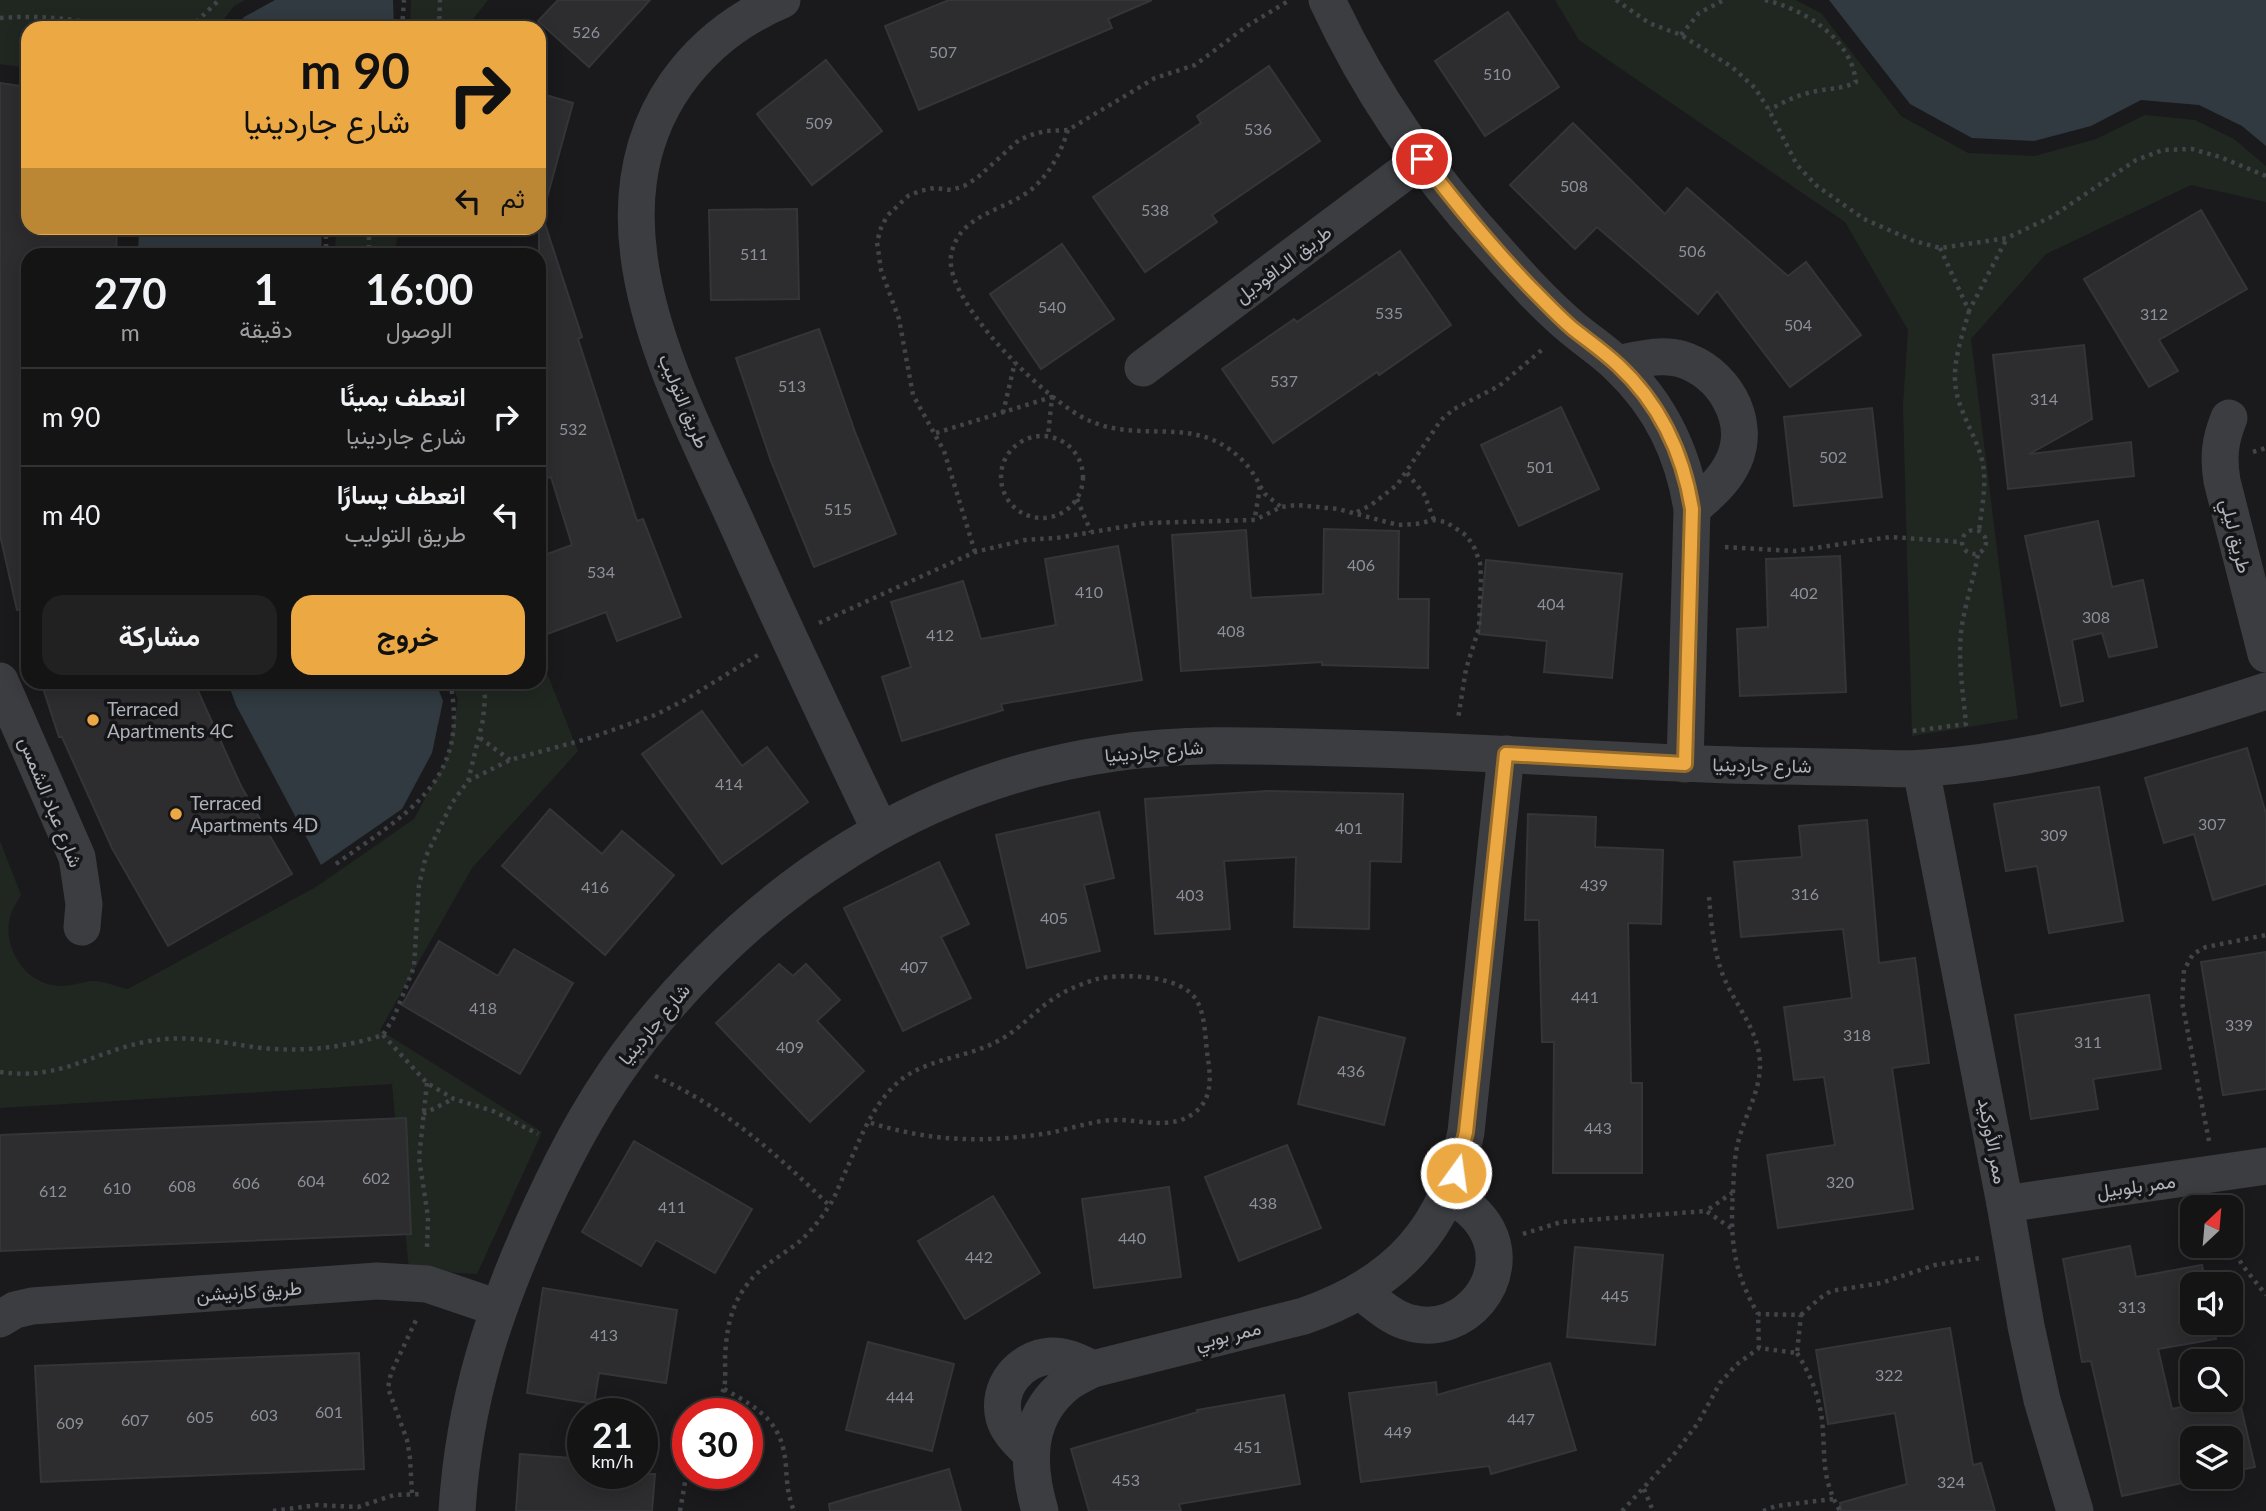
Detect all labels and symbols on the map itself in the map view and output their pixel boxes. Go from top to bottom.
house number: 526 [572,22,600,41]
house number: 507 [929,42,957,61]
house number: 510 [1483,64,1511,83]
house number: 509 [805,113,833,132]
house number: 536 [1244,119,1272,138]
pin [1392,129,1452,189]
house number: 508 [1560,176,1588,195]
house number: 538 [1141,200,1169,219]
street label: طريق الدافوديل [1230,220,1336,308]
house number: 506 [1678,241,1706,260]
house number: 511 [740,244,768,263]
house number: 540 [1038,297,1066,316]
house number: 535 [1375,303,1403,322]
house number: 312 [2140,304,2168,323]
house number: 504 [1784,315,1812,334]
street label: طريق التوليب [653,350,715,452]
house number: 537 [1270,371,1298,390]
house number: 513 [778,376,806,395]
house number: 314 [2030,389,2058,408]
house number: 532 [559,419,587,438]
house number: 502 [1819,447,1847,466]
house number: 501 [1526,457,1554,476]
street label: طريق ليلي [2211,496,2257,577]
house number: 515 [824,499,852,518]
house number: 406 [1347,555,1375,574]
house number: 534 [587,562,615,581]
house number: 410 [1075,582,1103,601]
house number: 402 [1790,583,1818,602]
house number: 404 [1537,594,1565,613]
house number: 308 [2082,607,2110,626]
house number: 408 [1217,621,1245,640]
house number: 412 [926,625,954,644]
place label: Terraced Apartments 4C [107,697,234,742]
marker: Terraced Apartments 4C [85,712,101,728]
street label: شارع عباد الشمس [13,733,88,871]
street label: شارع جاردينيا [1104,735,1204,768]
street label: شارع جاردينيا [1712,752,1812,779]
house number: 414 [715,774,743,793]
place label: Terraced Apartments 4D [190,791,318,836]
marker: Terraced Apartments 4D [168,806,184,822]
house number: 307 [2198,814,2226,833]
house number: 401 [1335,818,1363,837]
house number: 309 [2040,825,2068,844]
house number: 439 [1580,875,1608,894]
house number: 416 [581,877,609,896]
house number: 316 [1791,884,1819,903]
house number: 403 [1176,885,1204,904]
house number: 405 [1040,908,1068,927]
house number: 407 [900,957,928,976]
street label: شارع جاردينيا [613,978,696,1070]
house number: 441 [1571,987,1599,1006]
house number: 418 [469,998,497,1017]
house number: 339 [2225,1015,2253,1034]
house number: 318 [1843,1025,1871,1044]
house number: 311 [2074,1032,2102,1051]
house number: 409 [776,1037,804,1056]
house number: 436 [1337,1061,1365,1080]
street label: ممر الأوركيد [1973,1096,2013,1186]
house number: 443 [1584,1118,1612,1137]
position arrow [1419,1136,1493,1210]
house number: 602 [362,1168,390,1187]
street label: ممر بلوبيل [2095,1169,2177,1203]
house number: 604 [297,1171,325,1190]
house number: 320 [1826,1172,1854,1191]
house number: 606 [232,1173,260,1192]
house number: 608 [168,1176,196,1195]
house number: 610 [103,1178,131,1197]
house number: 612 [39,1181,67,1200]
house number: 438 [1249,1193,1277,1212]
north arrow [2180,1195,2244,1258]
house number: 411 [658,1197,686,1216]
house number: 440 [1118,1228,1146,1247]
house number: 442 [965,1247,993,1266]
street label: طريق كارنيشن [195,1275,303,1307]
house number: 445 [1601,1286,1629,1305]
house number: 313 [2118,1297,2146,1316]
street label: ممر بوبي [1193,1315,1264,1359]
house number: 413 [590,1325,618,1344]
house number: 322 [1875,1365,1903,1384]
house number: 444 [886,1387,914,1406]
speed limit sign: 30 [672,1398,763,1489]
house number: 601 [315,1402,343,1421]
house number: 603 [250,1405,278,1424]
house number: 605 [186,1407,214,1426]
house number: 447 [1507,1409,1535,1428]
house number: 607 [121,1410,149,1429]
house number: 609 [56,1413,84,1432]
house number: 449 [1384,1422,1412,1441]
house number: 451 [1234,1437,1262,1456]
house number: 453 [1112,1470,1140,1489]
house number: 324 [1937,1472,1965,1491]

